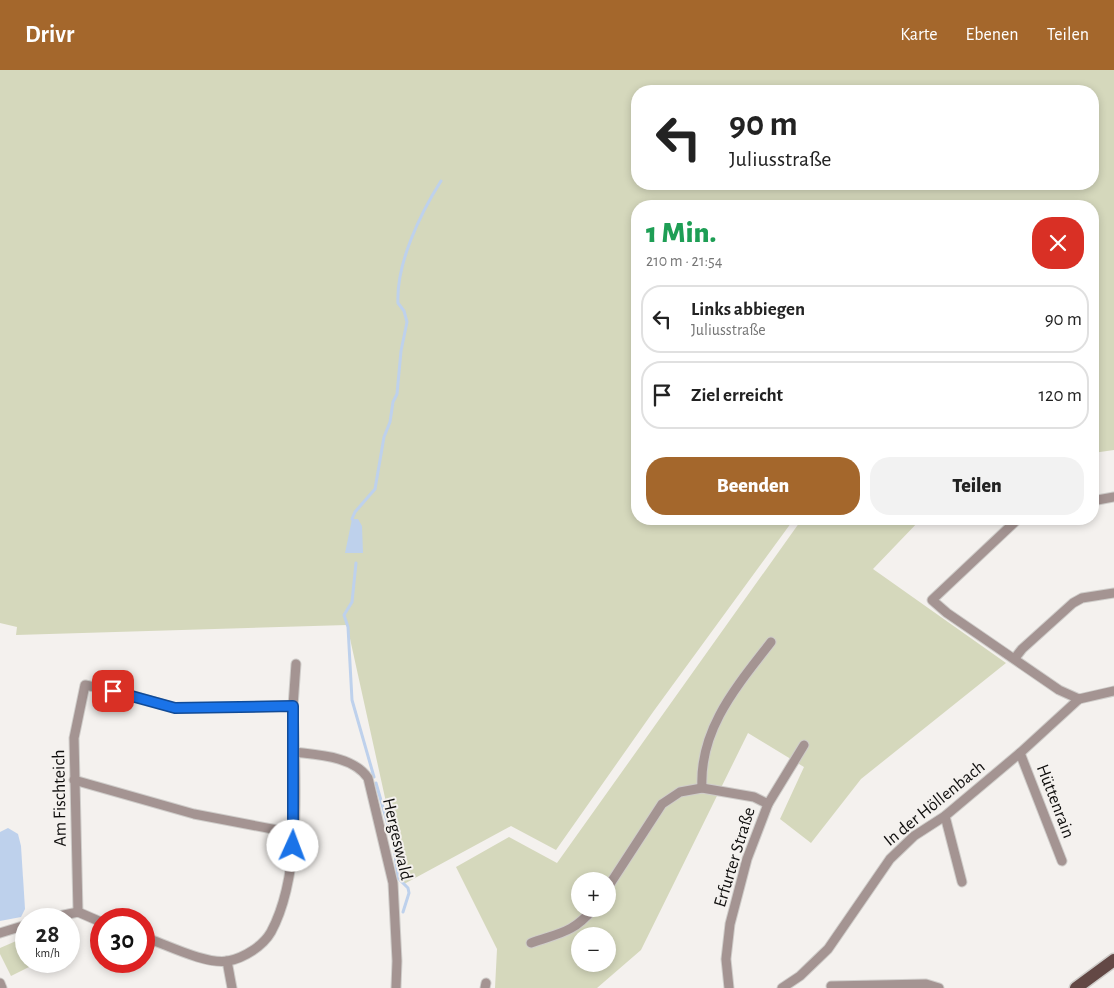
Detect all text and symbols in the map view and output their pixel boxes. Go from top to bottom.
text: Drivr [25,23,74,47]
text: Karte [900,26,938,44]
text: Ebenen [966,26,1019,44]
text: Teilen [1047,26,1089,44]
icon: left [646,105,711,170]
text: 90 m [729,107,798,142]
text: Juliusstraße [729,148,831,170]
button: close [1032,217,1084,269]
text: 1 Min. [646,218,716,248]
text: 210 m · 21:54 [646,253,722,269]
text: Links abbiegen [691,300,805,319]
icon: left [648,305,676,333]
text: 90 m [1045,310,1082,329]
text: Juliusstraße [691,322,766,338]
icon: arrive [648,381,676,409]
text: Ziel erreicht [691,386,783,405]
text: 120 m [1038,386,1082,405]
button: Beenden [646,457,860,515]
button: Teilen [870,457,1084,515]
pin [92,670,134,712]
icon: arrive [99,677,127,705]
street label: Am Fischteich [50,749,70,847]
street label: In der Höllenbach [881,758,989,850]
street label: Hüttenrain [1033,762,1077,841]
street label: Hergeswald [379,796,415,882]
street label: Erfurter Straße [711,805,759,909]
position arrow [266,819,318,871]
map controls [571,872,616,972]
button: + [571,872,616,917]
speed limit sign: 30 [90,908,155,973]
text: 28 [35,922,60,947]
button: − [571,927,616,972]
text: km/h [35,947,60,959]

